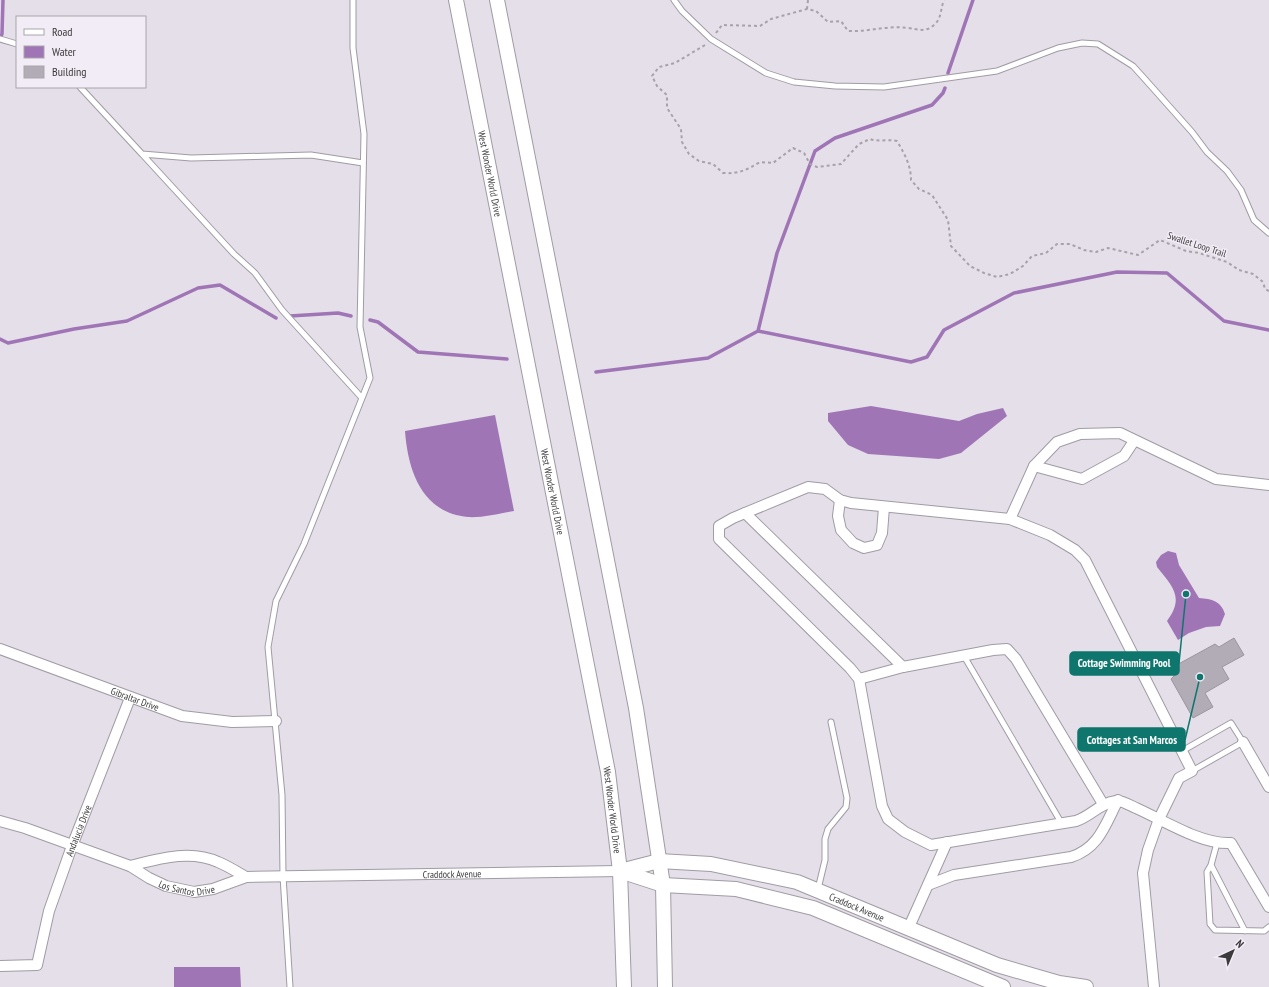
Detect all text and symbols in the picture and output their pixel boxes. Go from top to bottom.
legend [16,16,146,88]
text: Road [52,24,72,39]
text: Water [52,44,77,59]
text: Building [52,64,87,79]
street label: West Wonder World Drive [475,130,505,218]
street label: Swallet Loop Trail [1166,229,1229,260]
street label: West Wonder World Drive [537,448,567,536]
callout: Cottage Swimming Pool [1070,652,1179,675]
text: Cottage Swimming Pool [1078,656,1171,670]
street label: Gibraltar Drive [109,684,161,714]
callout: Cottages at San Marcos [1078,728,1185,751]
text: Cottages at San Marcos [1087,733,1177,747]
street label: West Wonder World Drive [600,765,624,854]
street label: Andalucia Drive [63,803,95,858]
street label: Craddock Avenue [423,867,482,881]
street label: Los Santos Drive [156,877,216,899]
street label: Craddock Avenue [827,890,886,925]
north arrow [1213,931,1253,971]
text: N [1233,937,1247,951]

